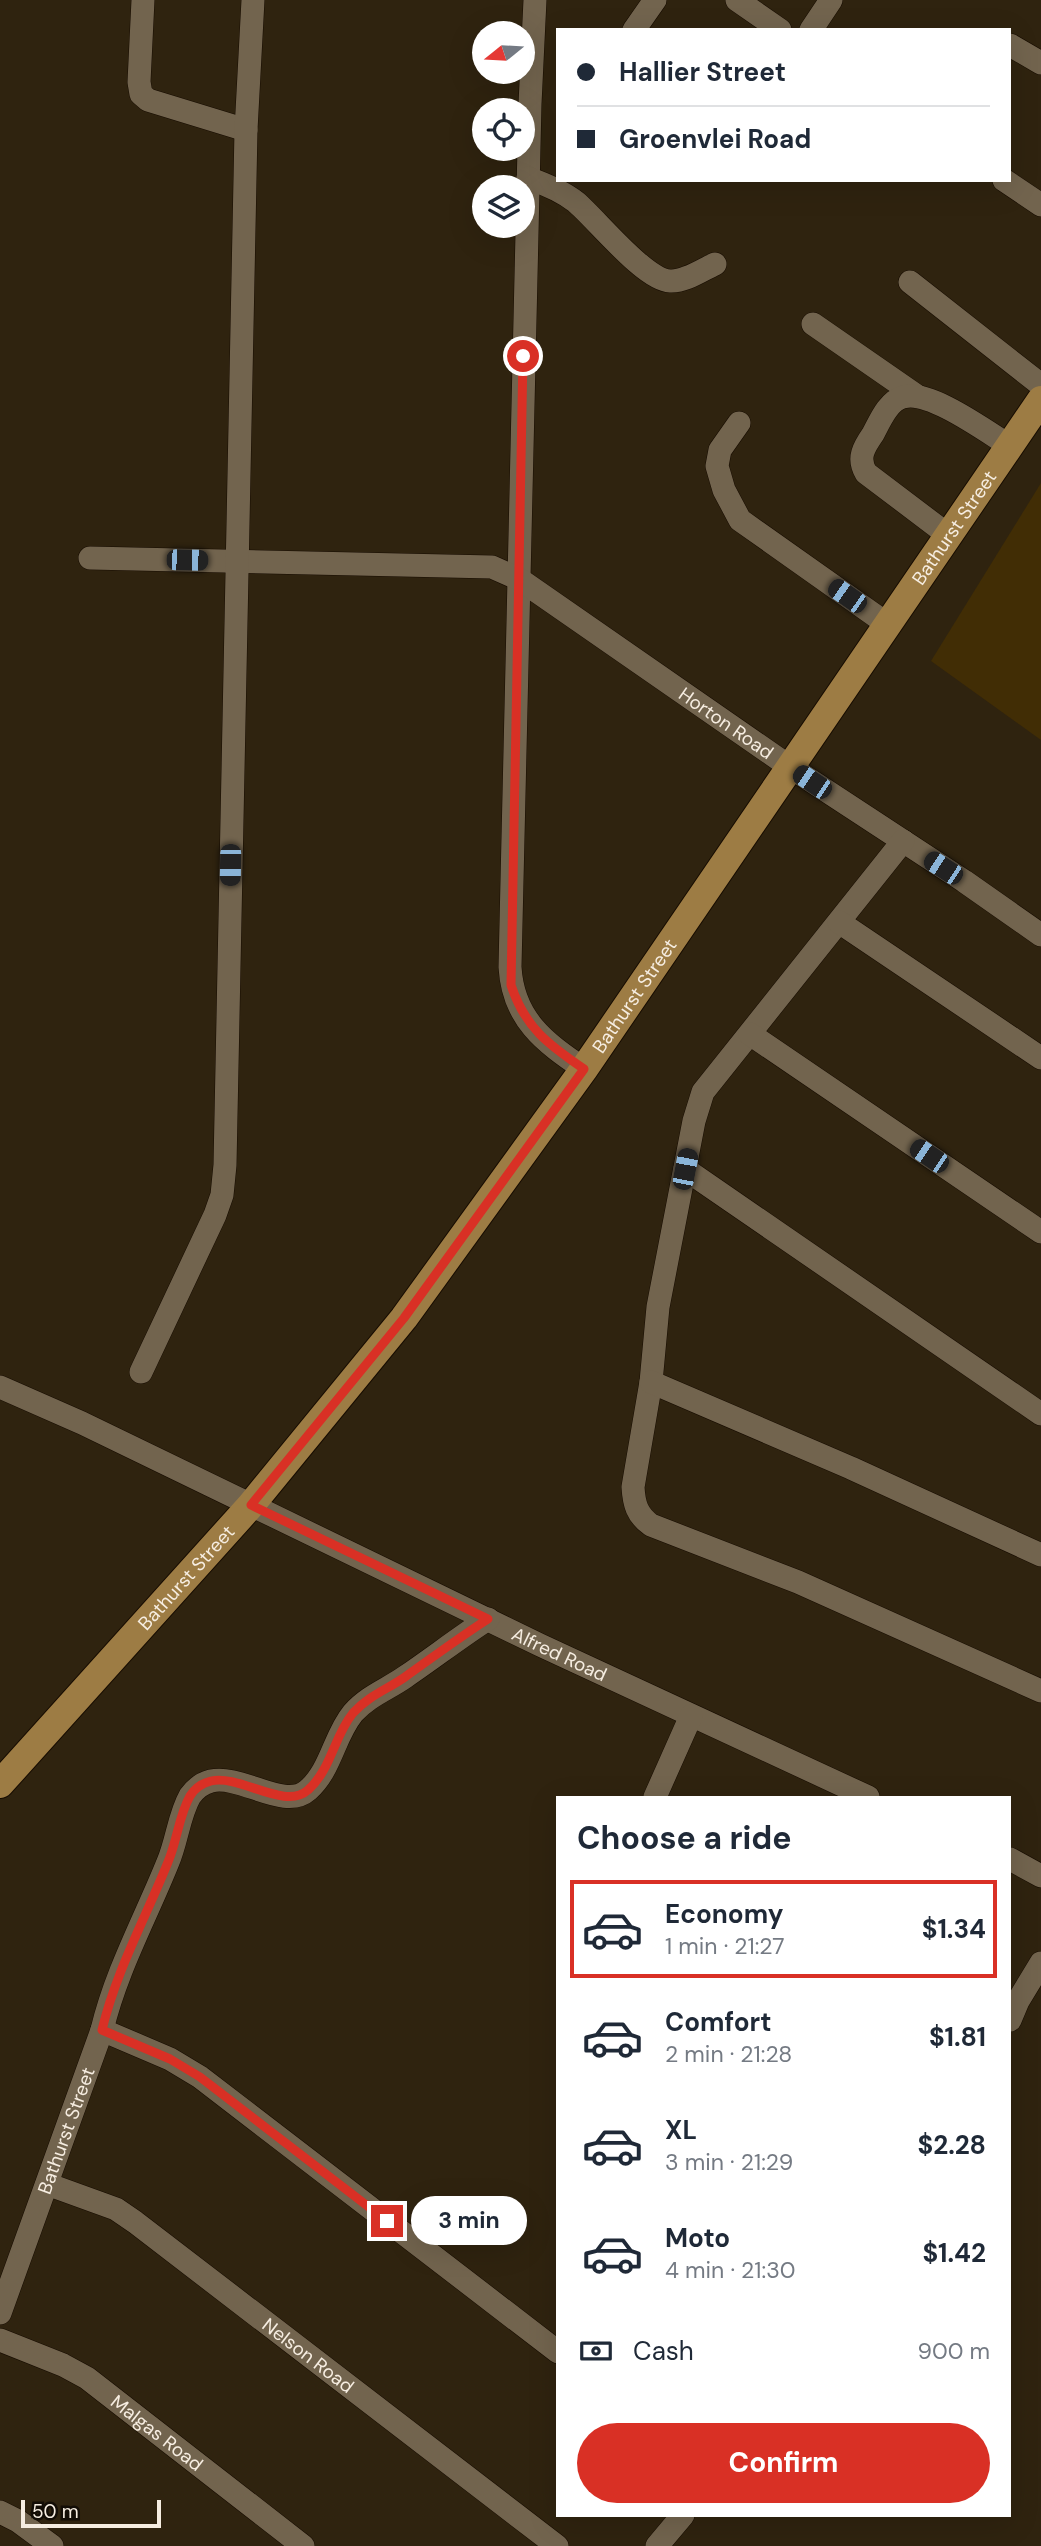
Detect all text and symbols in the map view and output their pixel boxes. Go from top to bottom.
north arrow [472,21,536,84]
map controls [472,21,535,238]
text: Hallier Street [619,55,786,89]
button: locate [472,98,535,161]
text: Groenvlei Road [619,122,811,156]
button: layers [472,175,535,238]
route start [507,340,539,372]
street label: Bathurst Street [906,465,1002,590]
car [166,549,209,571]
car [824,575,871,617]
street label: Horton Road [674,681,779,764]
car [789,762,836,802]
car [220,844,241,886]
car [920,848,967,888]
street label: Bathurst Street [586,934,682,1058]
car [906,1136,953,1176]
car [671,1146,700,1192]
street label: Bathurst Street [132,1519,240,1635]
street label: Alfred Road [508,1621,611,1687]
text: Choose a ride [577,1817,792,1859]
text: Economy [665,1897,783,1931]
icon: car [581,1898,644,1961]
text: $1.34 [922,1912,986,1946]
text: 1 min · 21:27 [665,1931,785,1961]
text: Comfort [665,2005,771,2039]
icon: car [581,2006,644,2069]
text: $1.81 [929,2020,986,2054]
text: 2 min · 21:28 [665,2039,792,2069]
street label: Bathurst Street [31,2064,100,2197]
text: XL [665,2113,697,2147]
icon: car [581,2114,644,2177]
text: $2.28 [917,2128,986,2162]
text: 3 min · 21:29 [665,2147,793,2177]
callout: 3 min [412,2196,527,2246]
route end [371,2205,403,2237]
text: 3 min [438,2205,500,2235]
text: Moto [665,2221,730,2255]
icon: car [581,2222,644,2285]
text: $1.42 [922,2236,986,2270]
text: 4 min · 21:30 [665,2255,795,2285]
street label: Nelson Road [257,2312,359,2398]
icon: cash [577,2332,615,2370]
text: Cash [633,2334,694,2368]
text: 900 m [917,2336,990,2366]
street label: Malgas Road [106,2389,208,2476]
button: Confirm [577,2423,990,2503]
scale bar [21,2497,161,2529]
text: 50 m [32,2499,79,2524]

